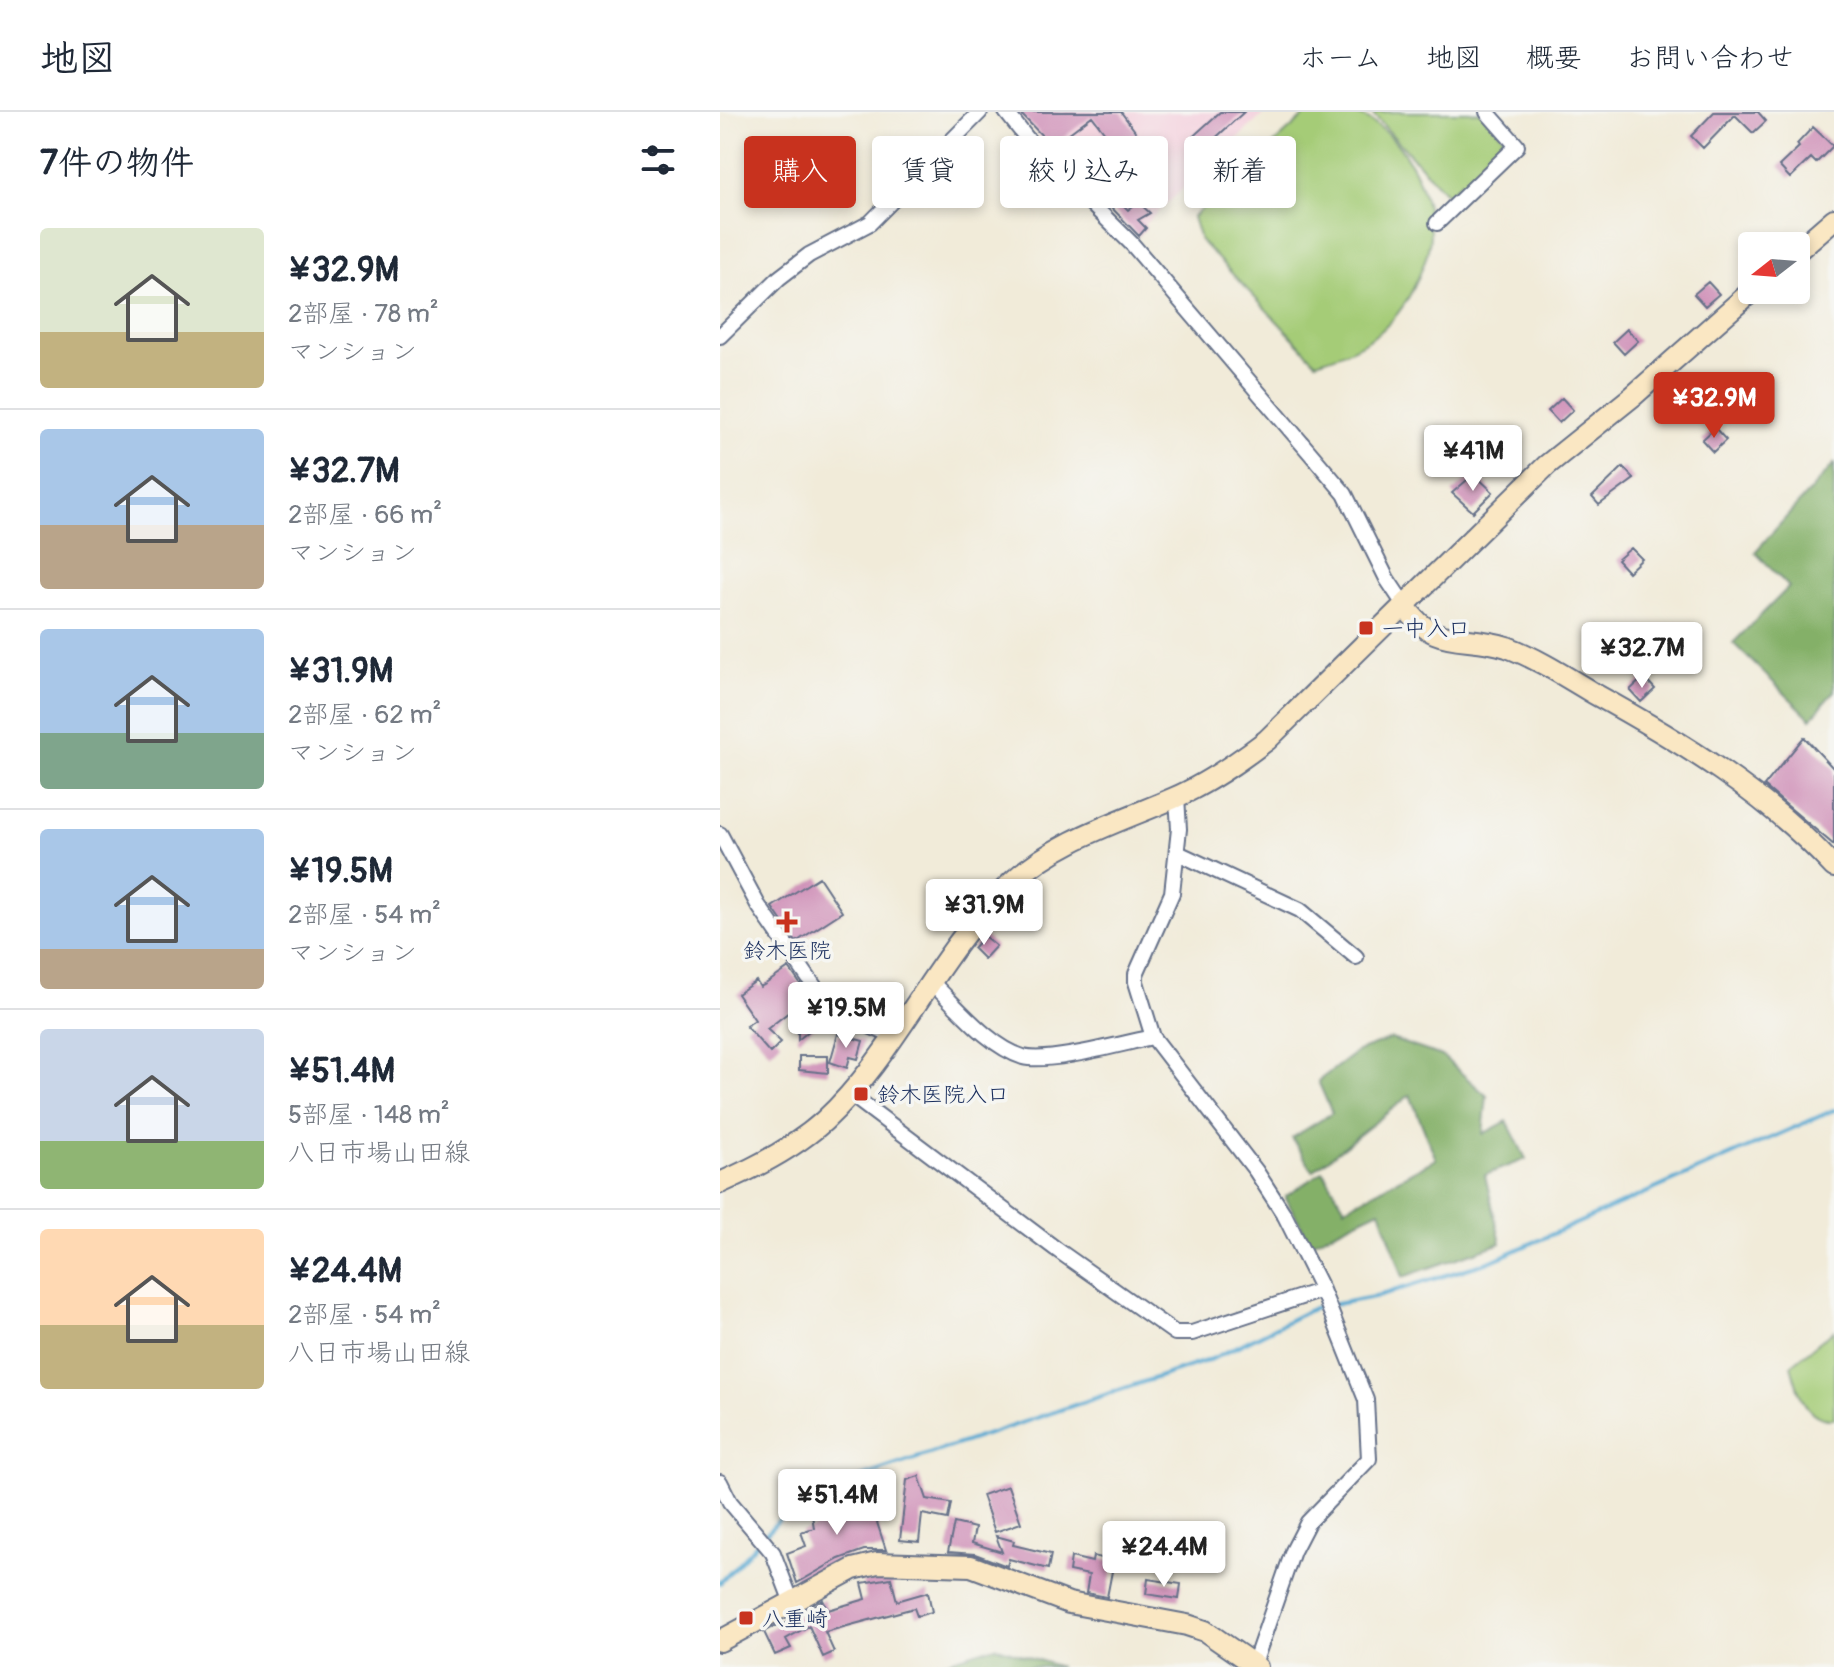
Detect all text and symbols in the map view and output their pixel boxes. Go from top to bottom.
text: 地図 [40,35,116,83]
text: ホーム [1299,41,1382,76]
text: 地図 [1426,41,1482,76]
text: 概要 [1526,41,1582,76]
text: お問い合わせ [1626,41,1794,76]
chip: 購入 [744,136,856,208]
chip: 賃貸 [872,136,984,208]
chip: 絞り込み [1000,136,1168,208]
chip: 新着 [1184,136,1296,208]
icon: filters [636,138,680,182]
text: 7件の物件 [40,142,194,185]
north arrow [1738,232,1810,304]
map controls [1738,232,1810,304]
text: ¥32.9M [288,249,399,292]
icon: home [104,260,200,356]
text: 2部屋 · 78 m² [288,298,439,330]
text: マンション [288,336,417,368]
pin: ¥32.9M [1649,372,1779,440]
text: ¥32.9M [1672,382,1756,414]
pin: ¥41M [1426,425,1520,493]
text: ¥41M [1442,435,1504,467]
text: ¥32.7M [288,450,400,493]
icon: home [104,461,200,557]
text: 2部屋 · 66 m² [288,499,442,531]
text: マンション [288,537,417,569]
place label: 一中入口 [1382,615,1470,643]
marker: 一中入口 [1357,619,1375,637]
pin: ¥32.7M [1577,622,1707,690]
text: ¥32.7M [1599,632,1685,664]
text: ¥31.9M [288,650,393,693]
icon: home [104,661,200,757]
text: 2部屋 · 62 m² [288,699,442,731]
text: マンション [288,737,417,769]
text: ¥19.5M [288,850,393,893]
icon: home [104,861,200,957]
pin: ¥31.9M [919,879,1049,947]
text: ¥31.9M [944,889,1024,921]
text: 2部屋 · 54 m² [288,899,441,931]
marker: 鈴木医院 [776,911,798,933]
text: マンション [288,937,417,969]
place label: 鈴木医院 [743,937,831,965]
pin: ¥19.5M [781,982,911,1050]
text: ¥19.5M [806,992,886,1024]
text: ¥51.4M [288,1050,395,1093]
icon: home [104,1061,200,1157]
place label: 鈴木医院入口 [877,1081,1009,1109]
marker: 鈴木医院入口 [852,1085,870,1103]
text: 5部屋 · 148 m² [288,1099,450,1131]
text: 八日市場山田線 [288,1137,470,1169]
text: ¥24.4M [288,1250,402,1293]
icon: home [104,1261,200,1357]
text: 2部屋 · 54 m² [288,1299,441,1331]
text: 八日市場山田線 [288,1337,470,1369]
pin: ¥51.4M [772,1469,902,1537]
text: ¥51.4M [796,1479,878,1511]
pin: ¥24.4M [1099,1521,1229,1589]
text: ¥24.4M [1120,1531,1208,1563]
place label: 八重崎 [762,1605,828,1633]
marker: 八重崎 [737,1609,755,1627]

